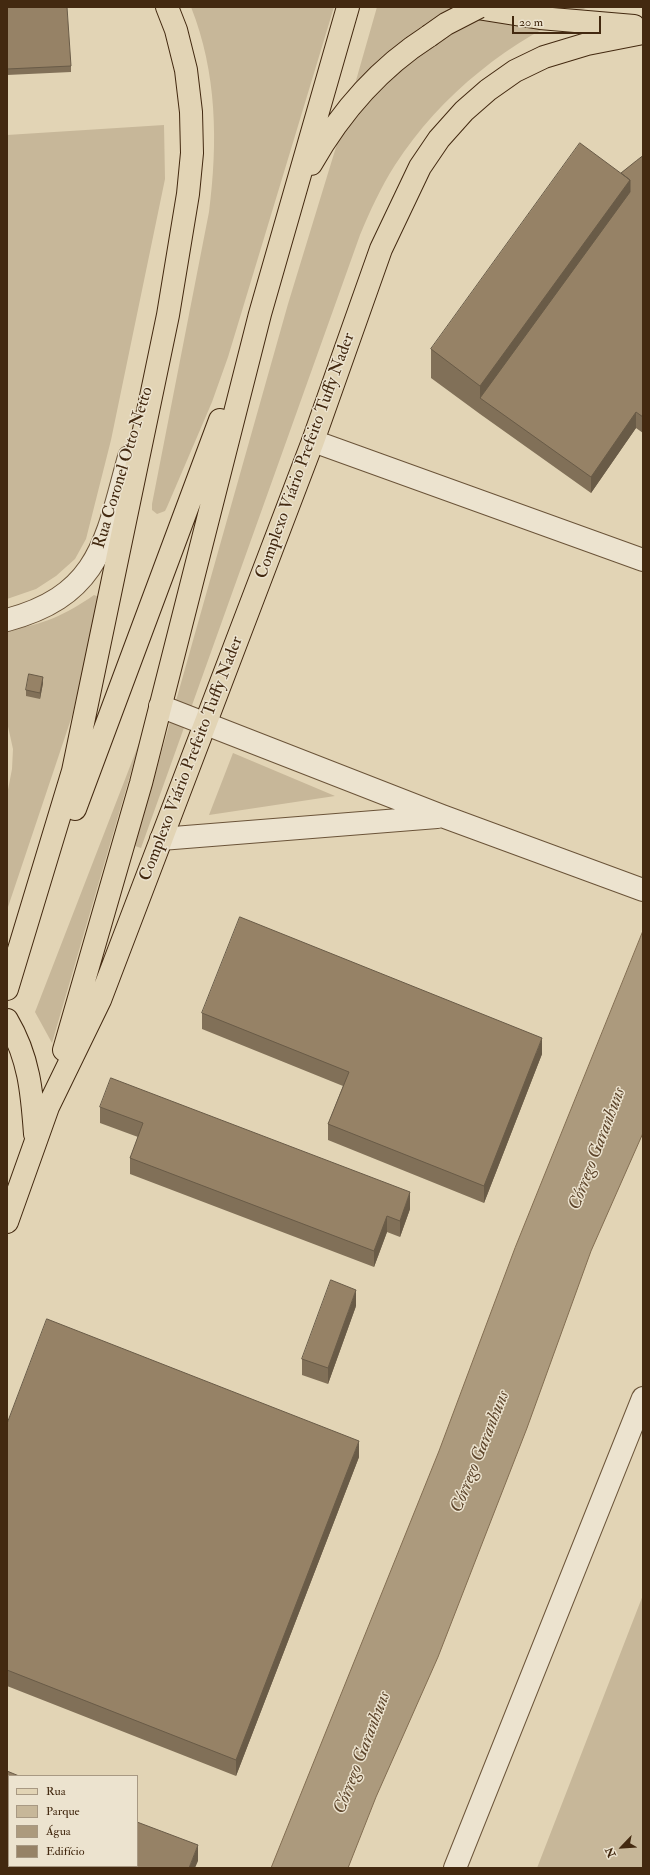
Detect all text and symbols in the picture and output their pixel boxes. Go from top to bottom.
scale bar [514,8,603,34]
text: 20 m [519,15,543,30]
street label: Complexo Viário Prefeito Tuffy Nader [252,330,360,582]
street label: Rua Coronel Otto Netto [90,385,158,551]
street label: Complexo Viário Prefeito Tuffy Nader [136,634,248,884]
water label: Córrego Garanhuns [565,1085,631,1213]
water label: Córrego Garanhuns [447,1388,515,1516]
water label: Córrego Garanhuns [330,1689,396,1817]
legend [8,1775,138,1867]
text: Rua [46,1784,66,1799]
text: Parque [46,1804,80,1819]
text: Água [46,1824,71,1839]
north arrow [602,1827,642,1867]
text: Edifício [46,1844,85,1859]
text: N [603,1845,619,1860]

